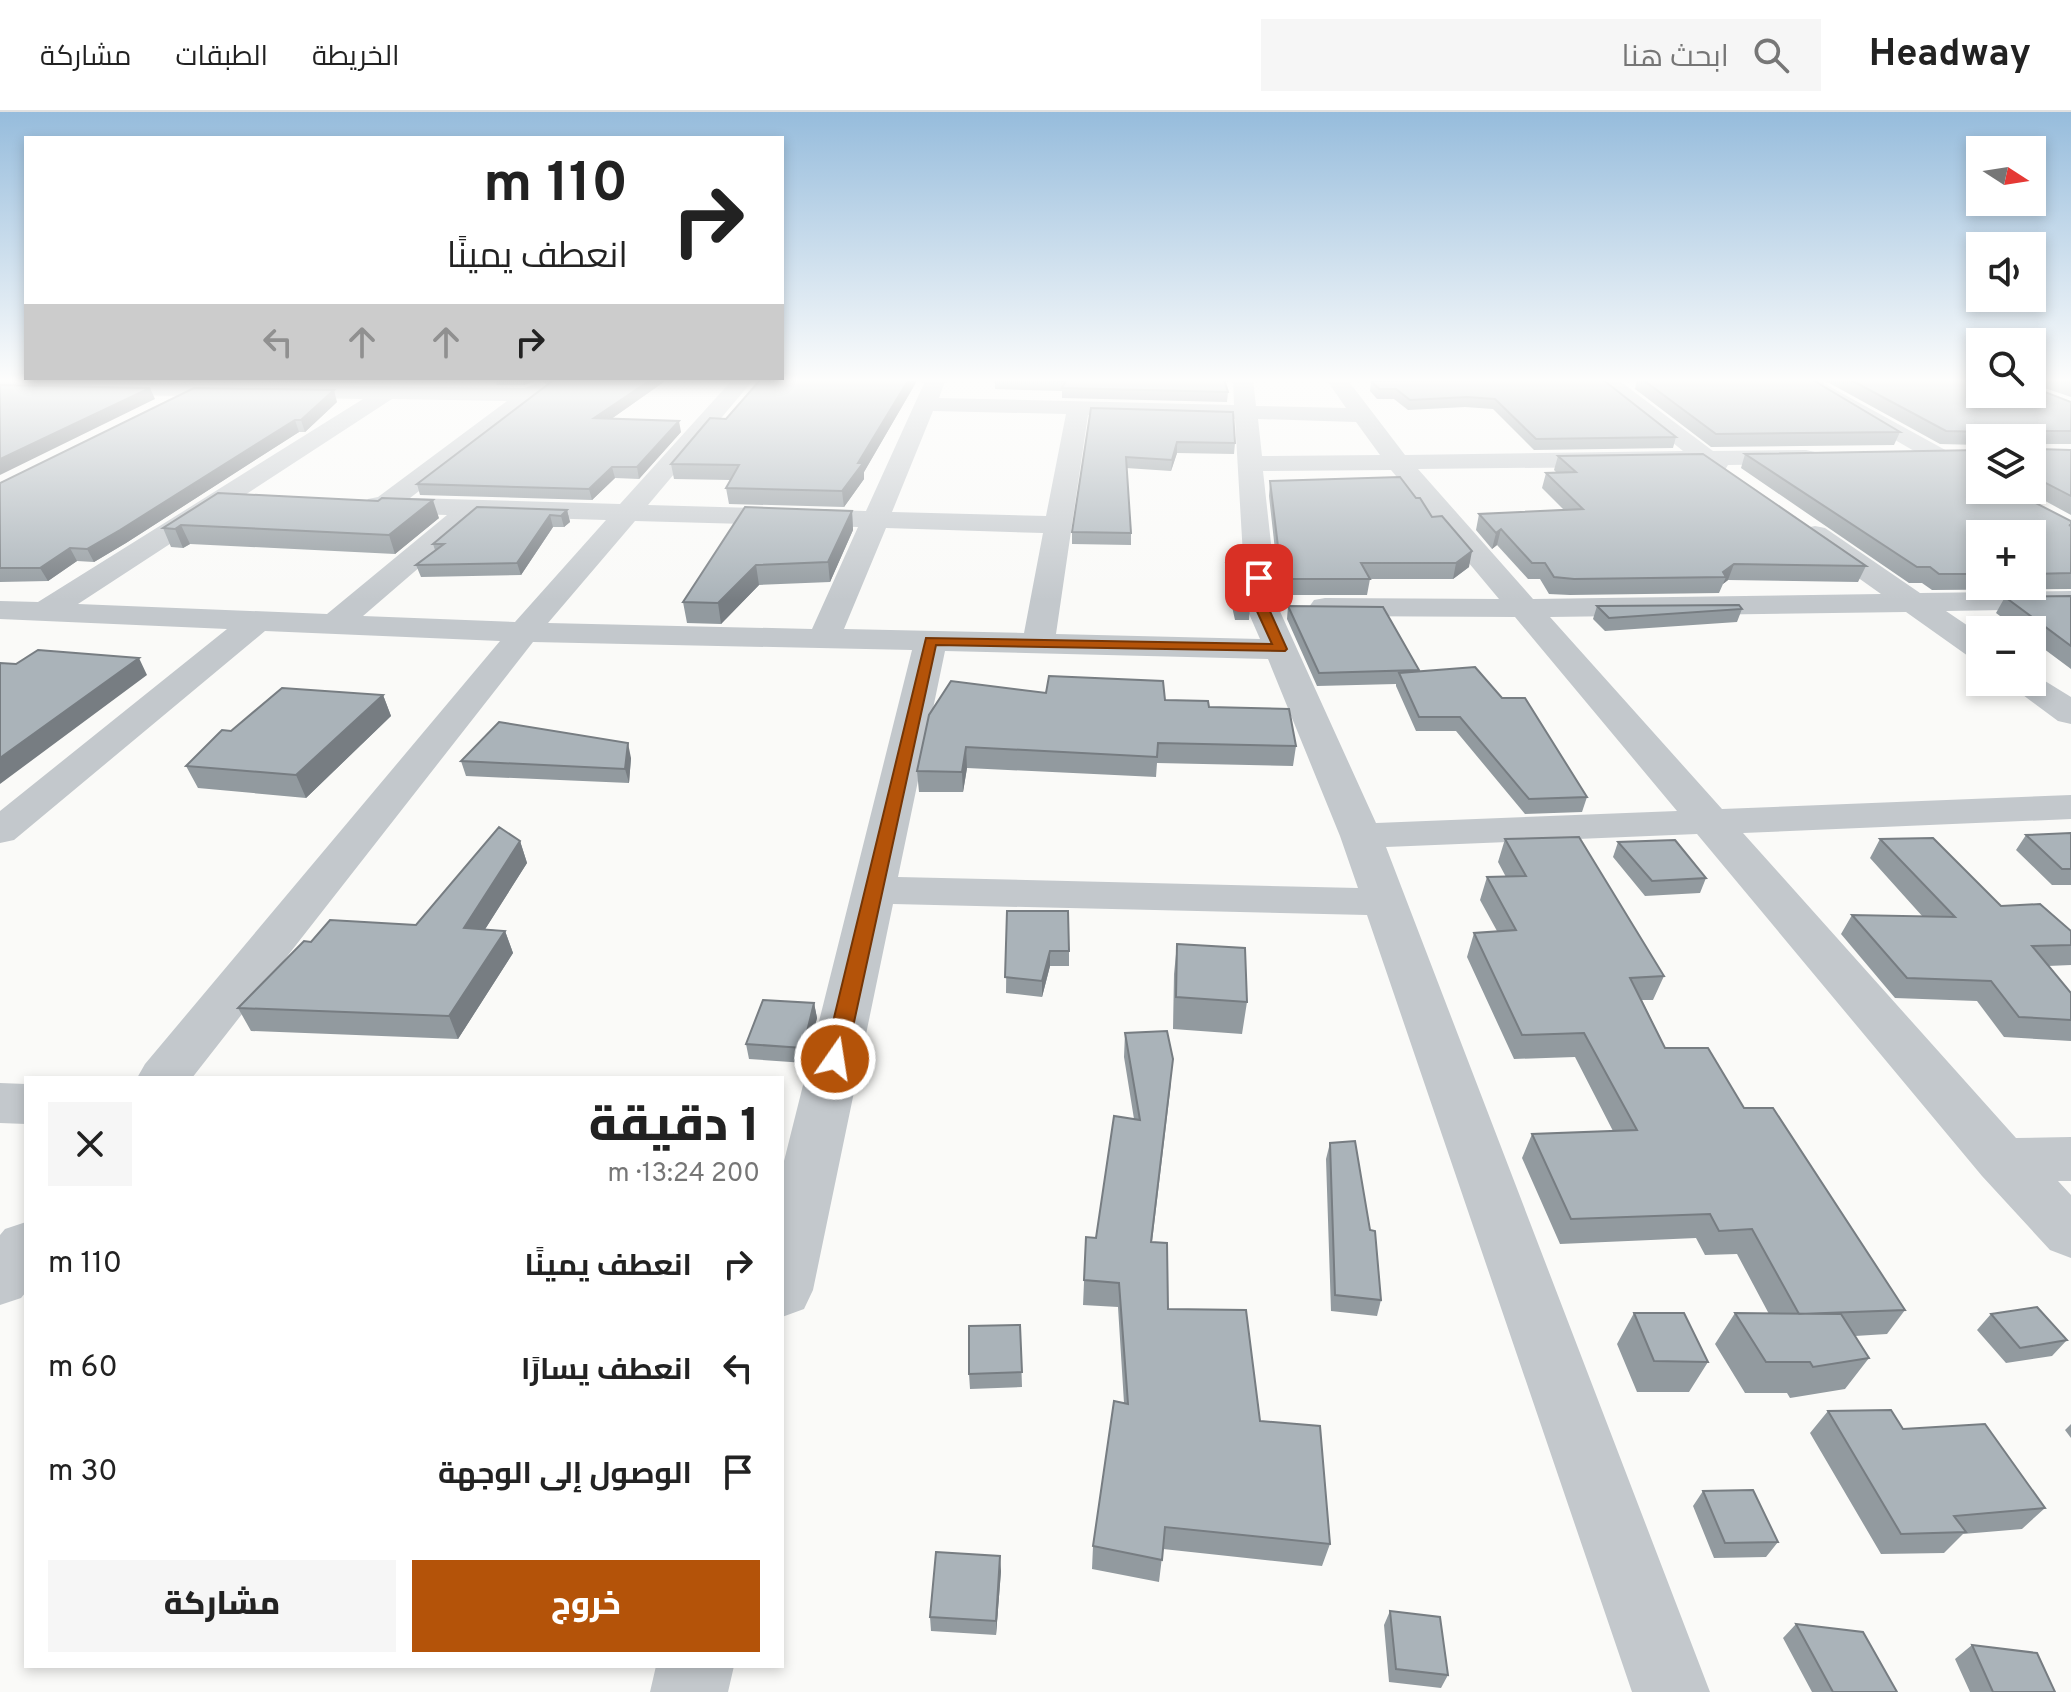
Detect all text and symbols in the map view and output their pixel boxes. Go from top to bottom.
search box [1261,19,1821,91]
text: Headway [1869,31,2031,80]
icon: search [1749,33,1793,77]
text: مشاركة [40,40,131,76]
text: الطبقات [175,40,268,76]
text: الخريطة [312,40,399,76]
text: ابحث هنا [1622,40,1729,77]
north arrow [1966,136,2046,216]
map controls [1966,136,2046,696]
text: 110 m [483,151,628,221]
icon: right [656,168,760,272]
button: sound [1966,232,2046,312]
text: انعطف يمينًا [447,235,628,281]
icon: left [256,320,300,364]
icon: ahead [340,320,384,364]
icon: ahead [424,320,468,364]
icon: right [508,320,552,364]
button: search [1966,328,2046,408]
button: layers [1966,424,2046,504]
button: + [1966,520,2046,600]
pin [1225,544,1293,612]
icon: arrive [1237,556,1281,600]
button: − [1966,616,2046,696]
position arrow [793,1017,877,1101]
text: 1 دقيقة [589,1098,760,1158]
button: close [48,1102,132,1186]
text: 200 m · 13:24 [608,1158,760,1191]
icon: right [716,1242,760,1286]
text: 110 m [48,1246,122,1283]
text: انعطف يمينًا [525,1249,692,1286]
icon: left [716,1346,760,1390]
text: 60 m [48,1350,118,1387]
text: انعطف يسارًا [521,1353,692,1390]
icon: arrive [716,1450,760,1494]
text: 30 m [48,1454,118,1491]
text: الوصول إلى الوجهة [438,1457,692,1494]
button: مشاركة [48,1560,396,1652]
button: خروج [412,1560,760,1652]

